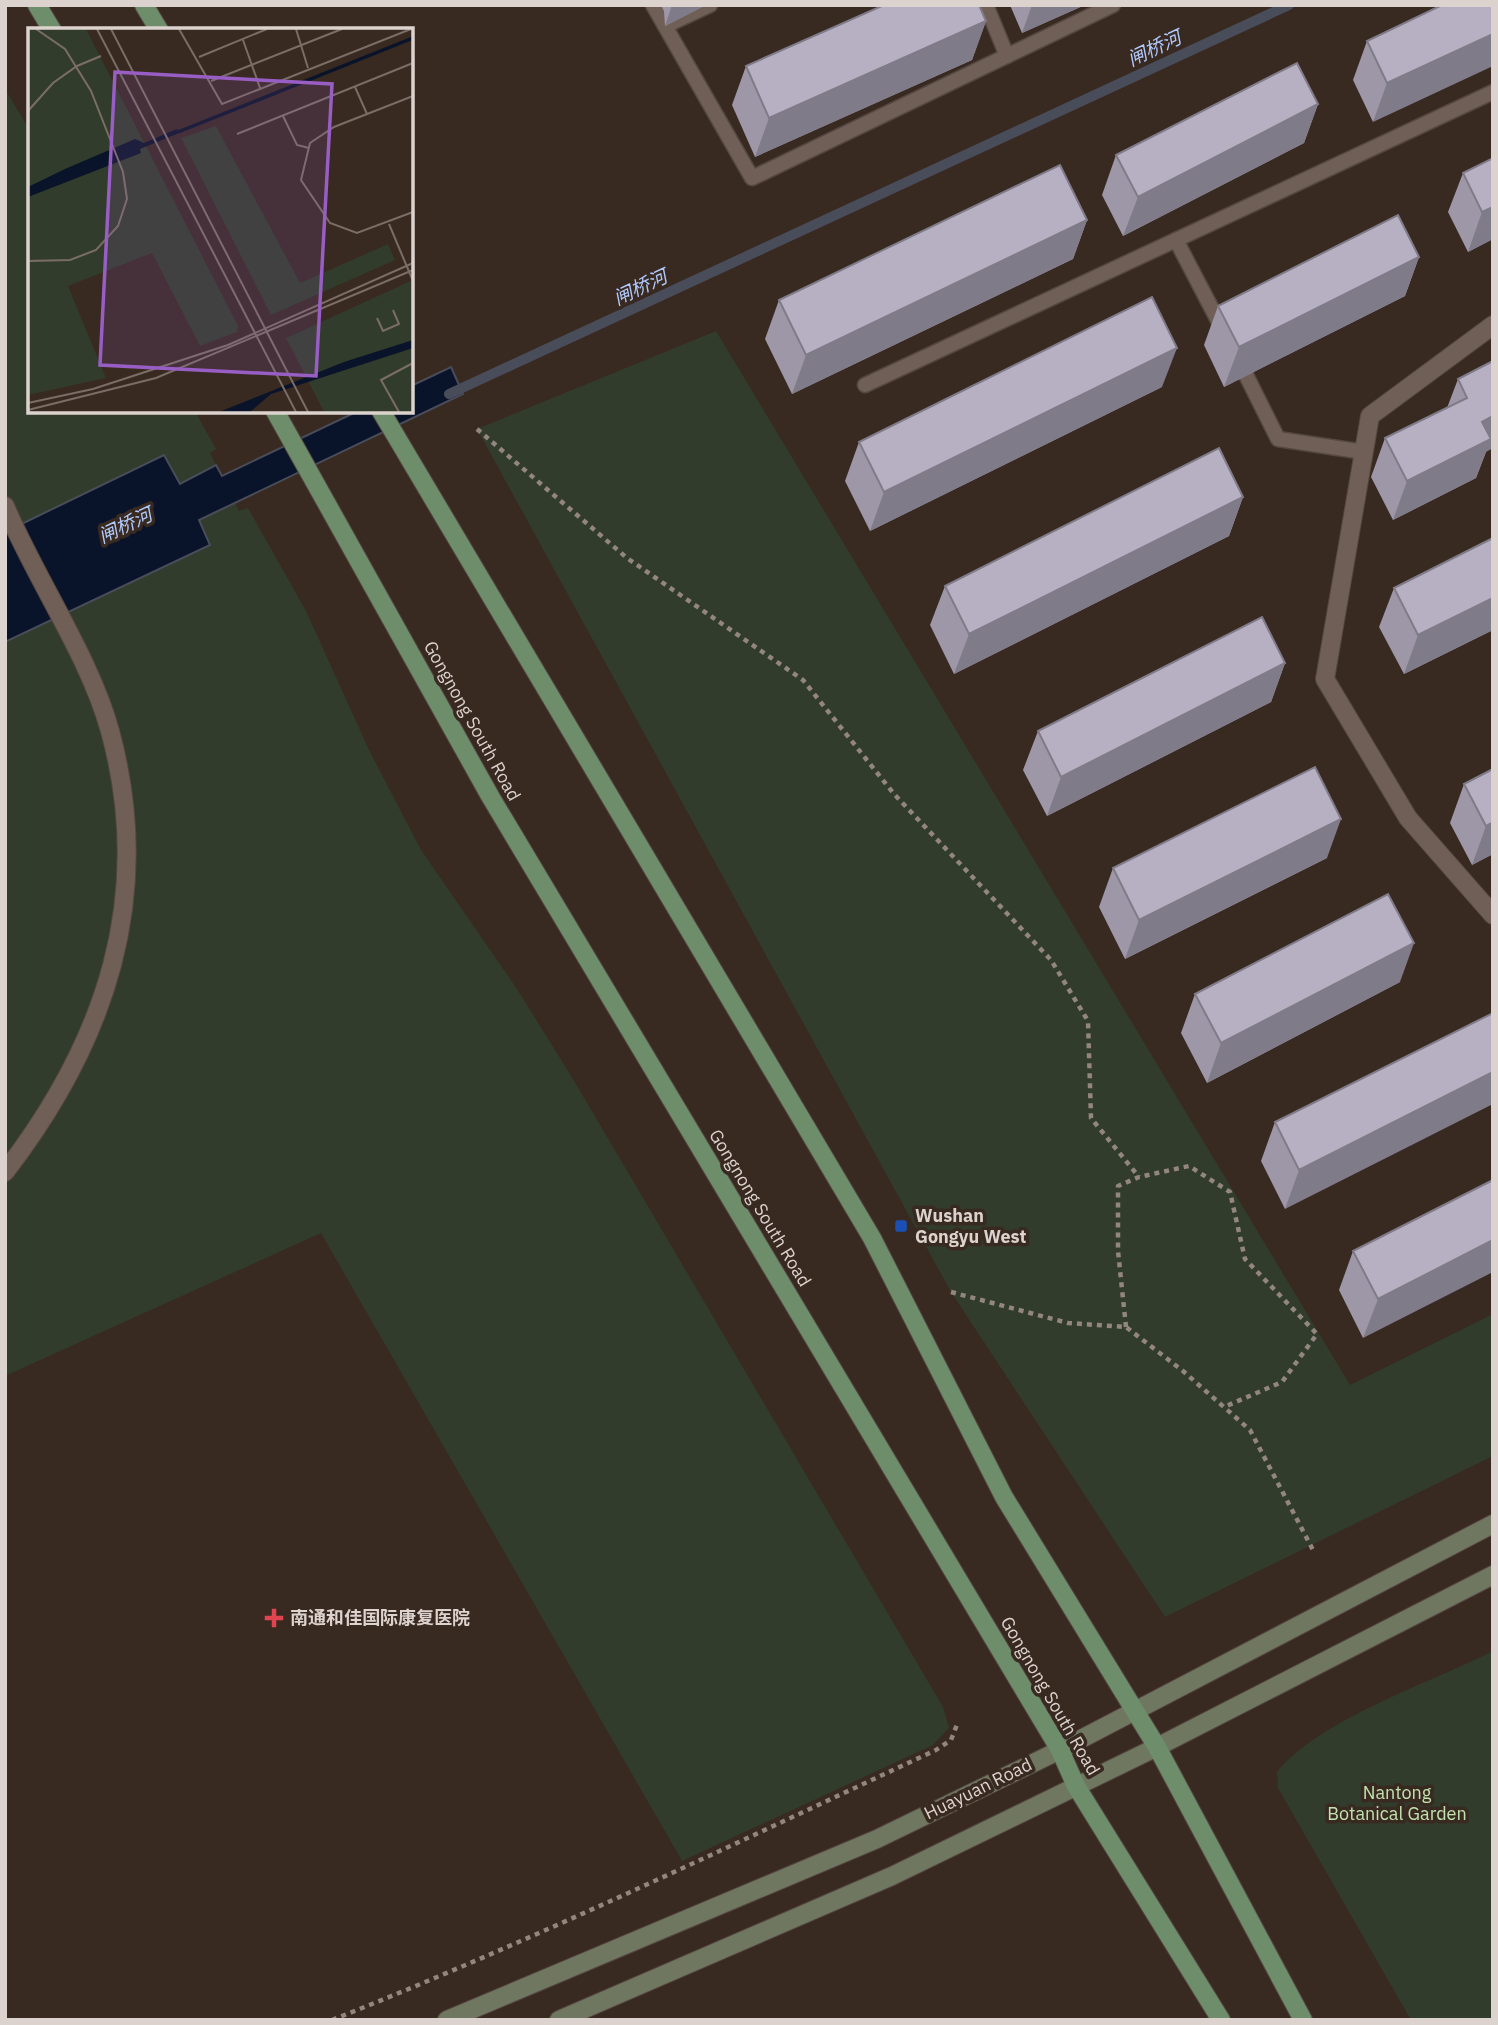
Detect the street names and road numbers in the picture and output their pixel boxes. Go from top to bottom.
street label: Gongnong South Road [419,637,526,805]
street label: Gongnong South Road [704,1125,817,1291]
street label: Gongnong South Road [996,1612,1105,1779]
street label: Huayuan Road [920,1753,1035,1825]

